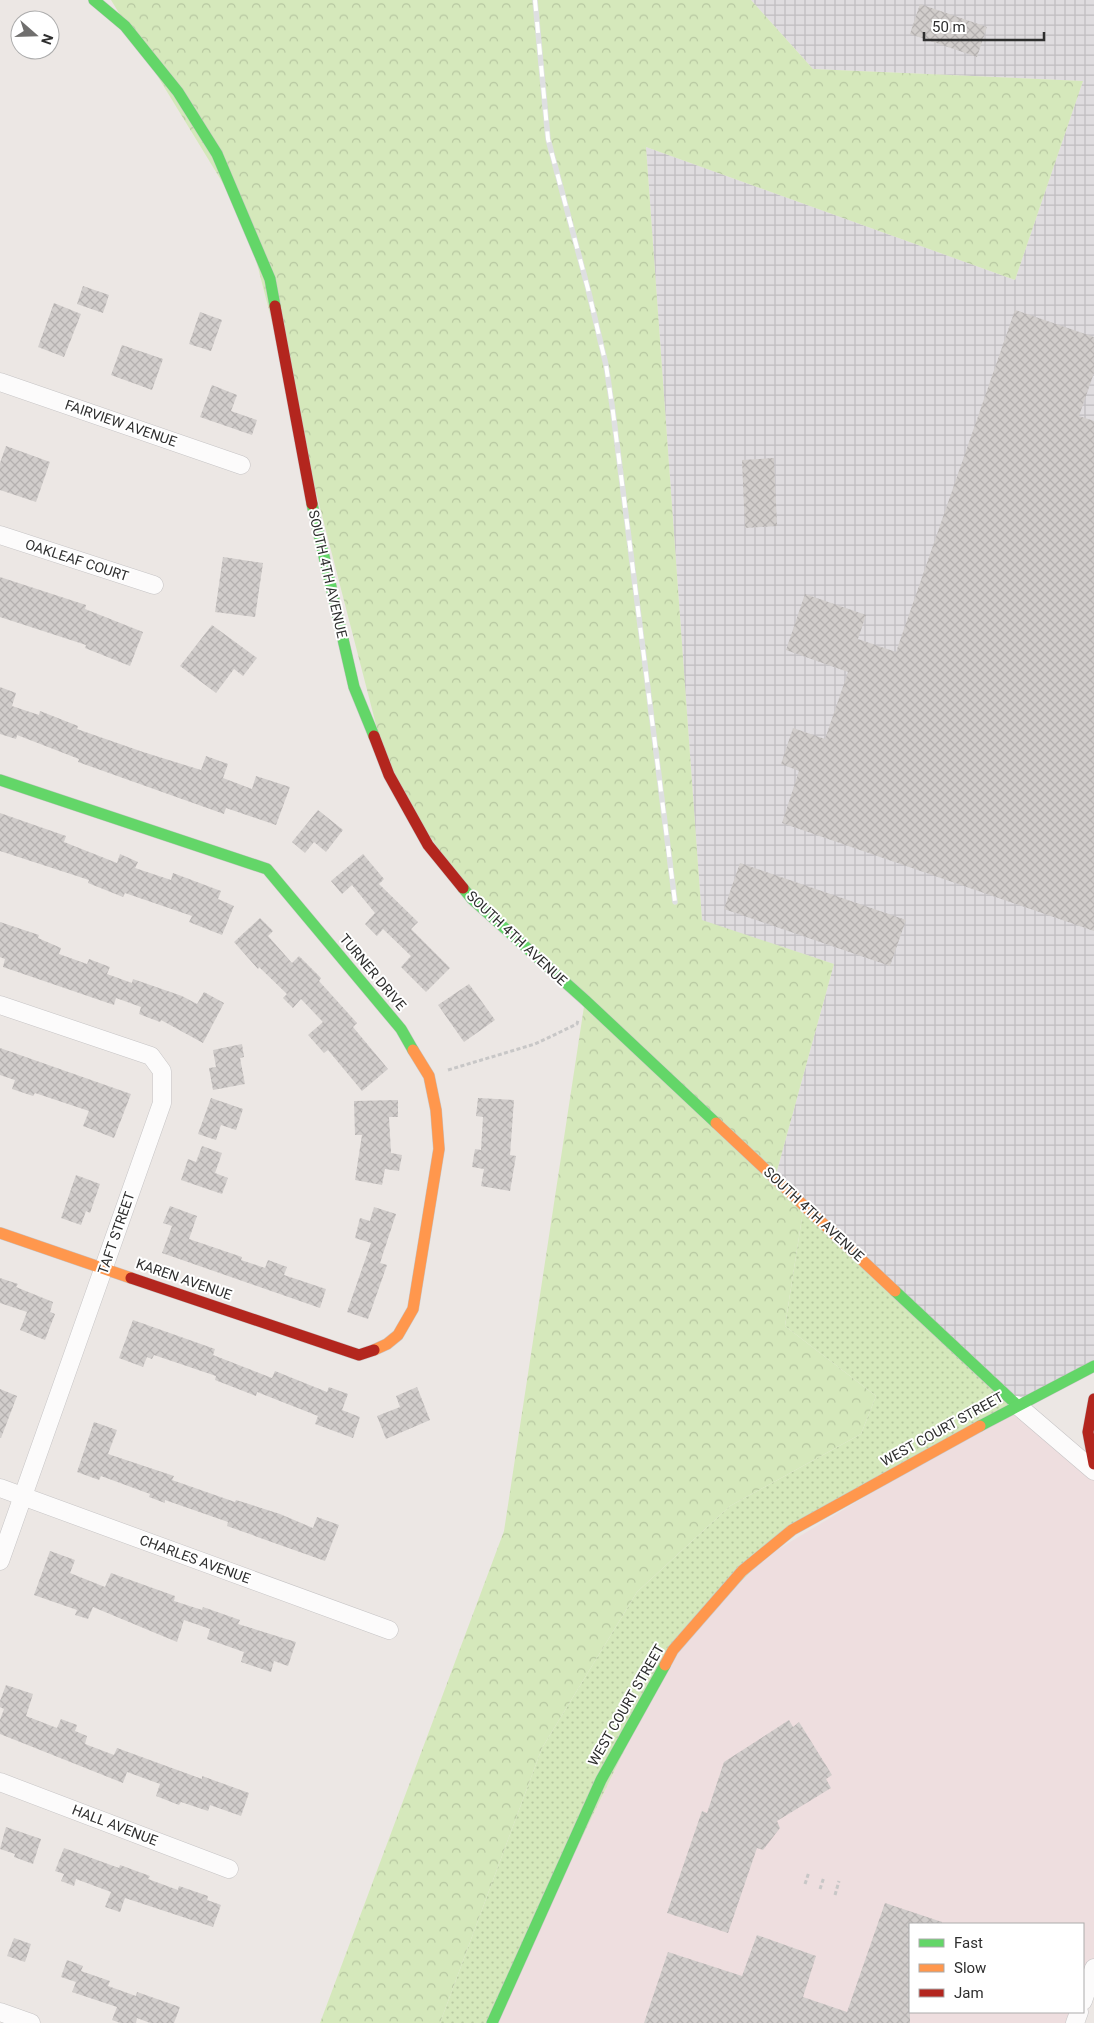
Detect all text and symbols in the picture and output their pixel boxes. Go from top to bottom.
north arrow [10,10,60,60]
scale bar [924,10,1044,42]
text: 50 m [932,18,966,36]
text: N [38,32,56,47]
street label: FAIRVIEW AVENUE [63,396,179,450]
street label: SOUTH 4TH AVENUE [305,508,351,640]
street label: OAKLEAF COURT [23,536,131,584]
street label: SOUTH 4TH AVENUE [464,887,570,989]
street label: TURNER DRIVE [336,931,410,1013]
street label: SOUTH 4TH AVENUE [761,1163,867,1265]
street label: TAFT STREET [94,1189,138,1276]
street label: KAREN AVENUE [134,1255,234,1303]
street label: WEST COURT STREET [878,1388,1007,1469]
street label: CHARLES AVENUE [137,1532,253,1586]
street label: WEST COURT STREET [585,1641,668,1768]
street label: HALL AVENUE [70,1801,160,1849]
legend [909,1923,1084,2013]
text: Fast [954,1934,983,1952]
text: Slow [954,1959,986,1977]
text: Jam [954,1984,984,2002]

